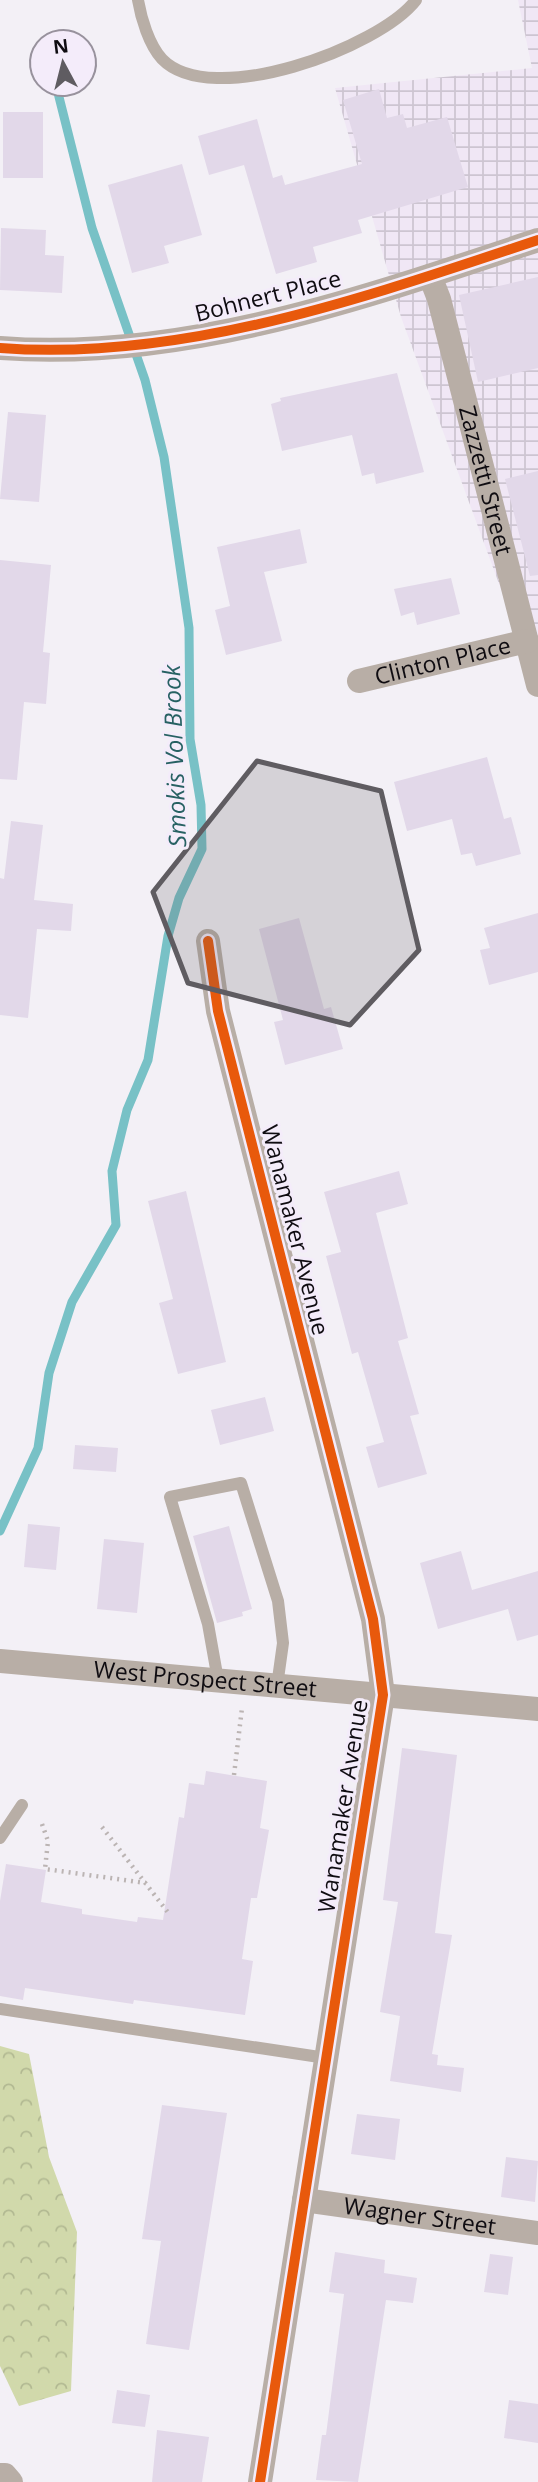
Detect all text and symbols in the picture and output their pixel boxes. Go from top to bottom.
north arrow [28,28,98,98]
text: N [52,32,70,60]
street label: Bohnert Place [191,261,344,329]
street label: Zazzetti Street [452,402,521,558]
street label: Clinton Place [371,628,514,692]
water label: Smokis Vol Brook [154,663,193,848]
street label: Wanamaker Avenue [254,1121,338,1338]
street label: West Prospect Street [92,1652,318,1704]
street label: Wanamaker Avenue [309,1697,375,1915]
street label: Wagner Street [342,2189,498,2242]

